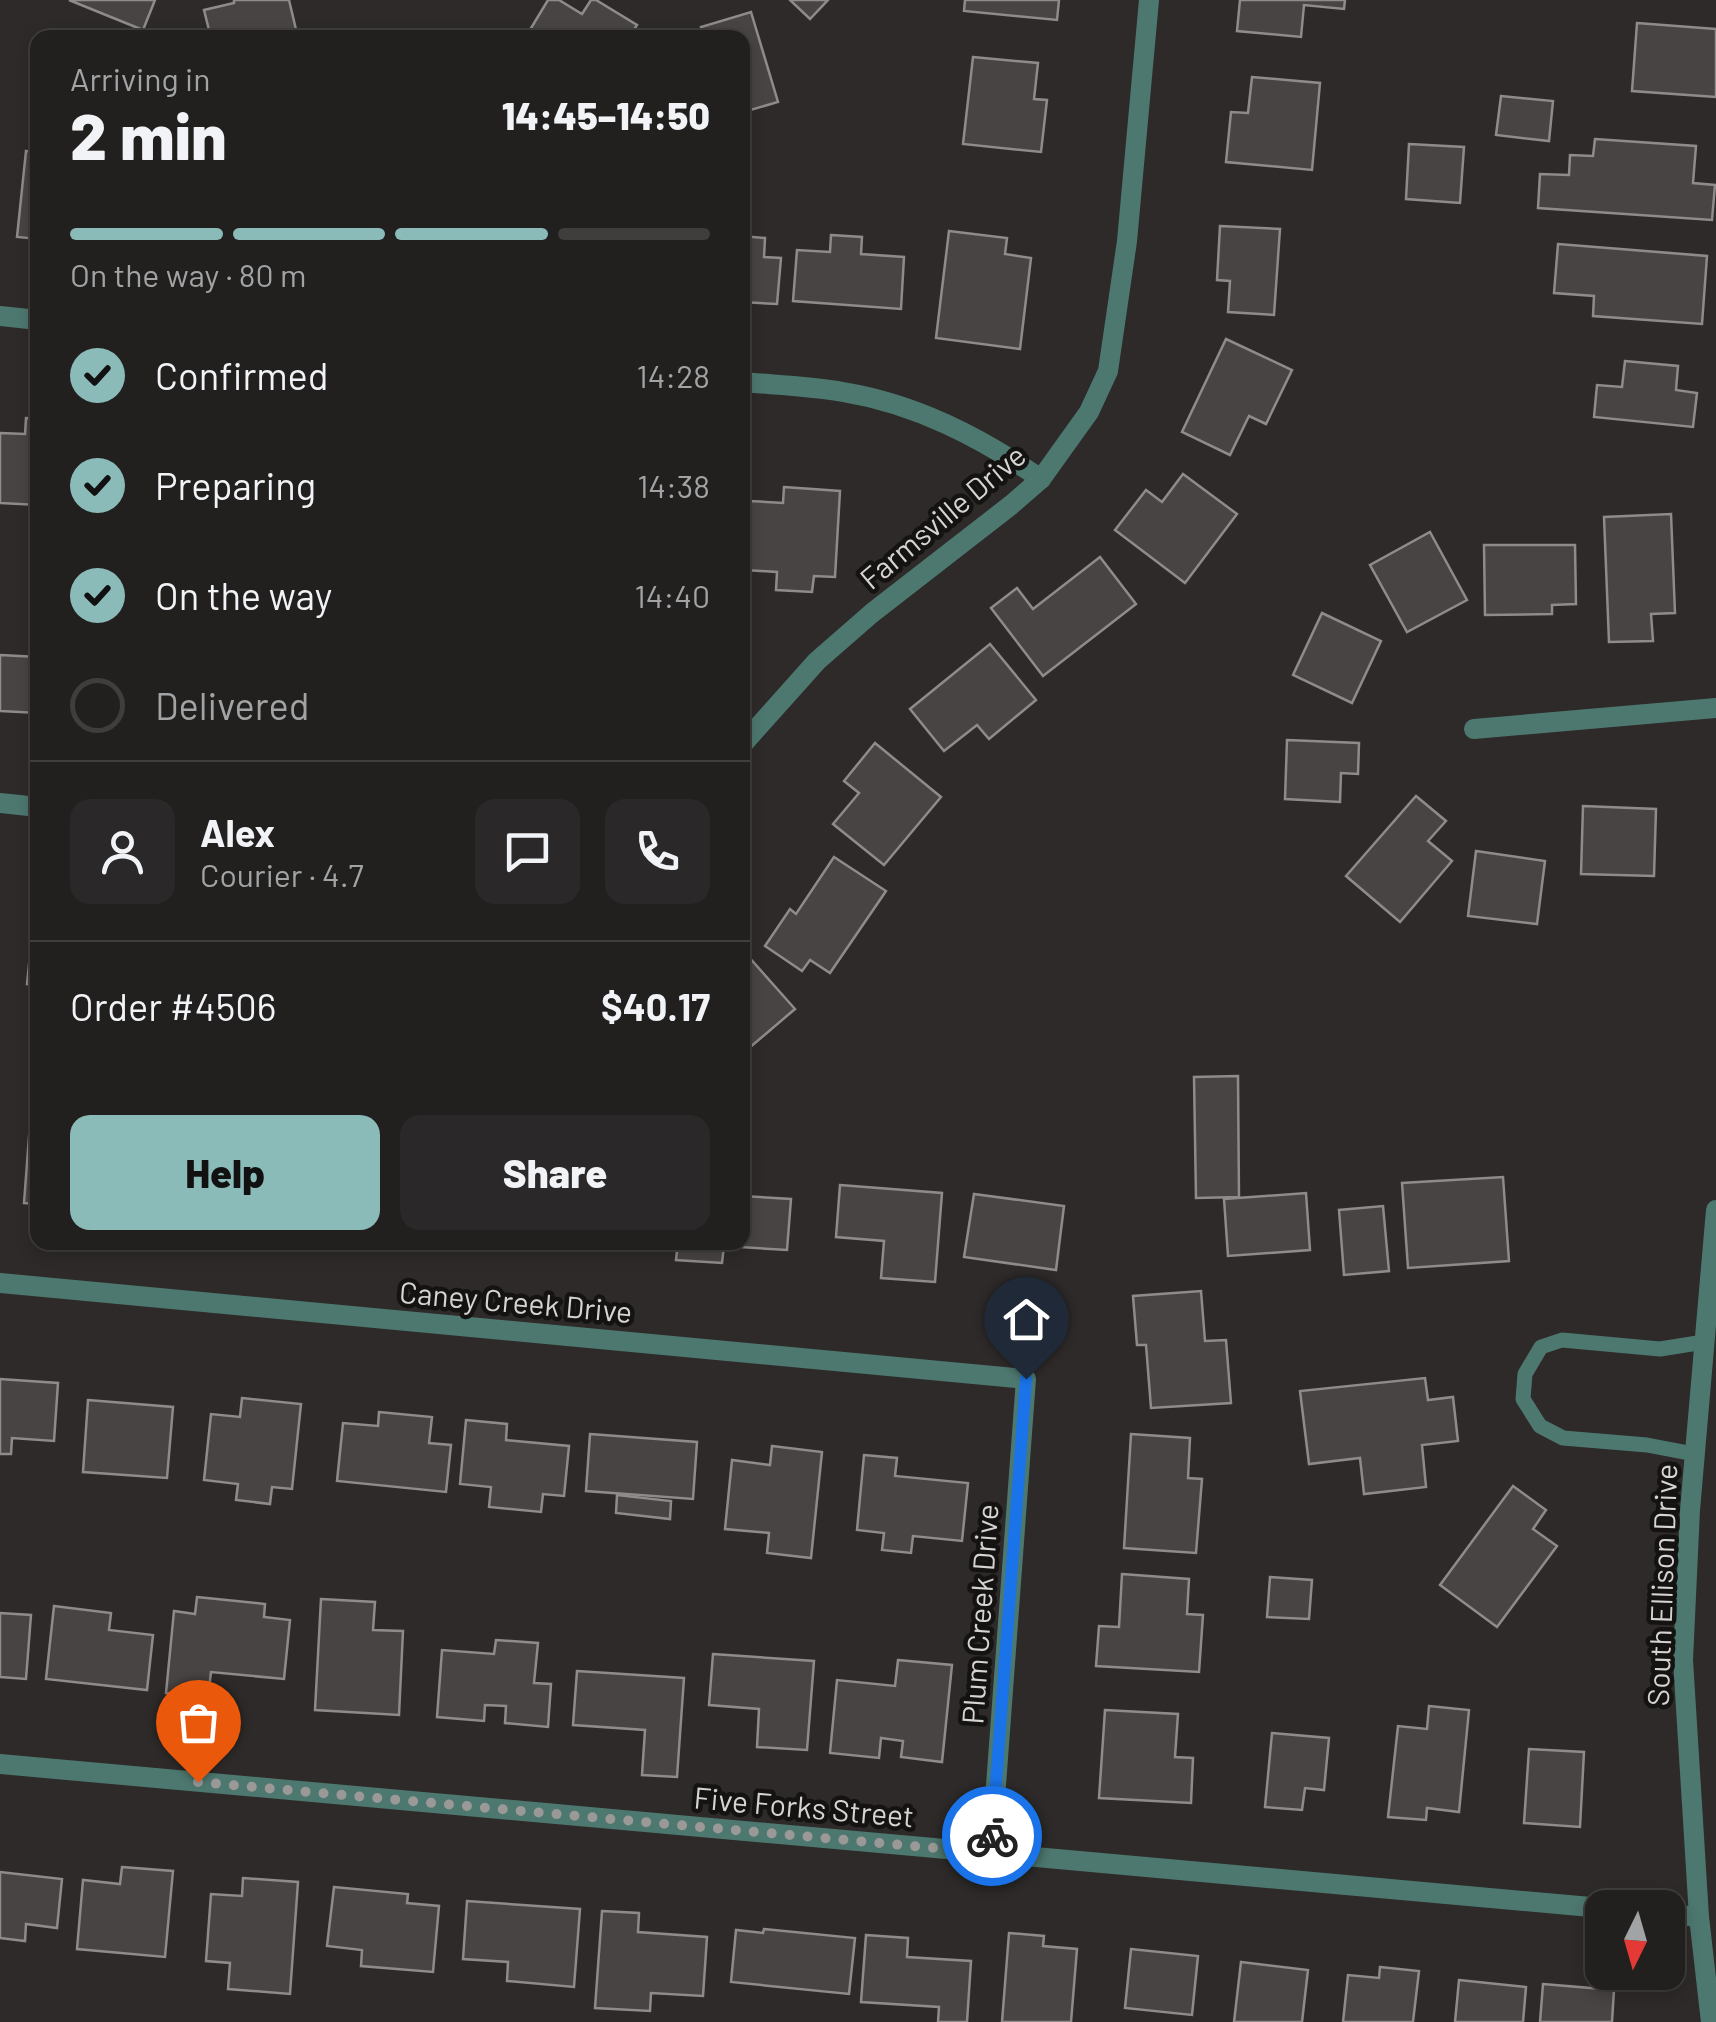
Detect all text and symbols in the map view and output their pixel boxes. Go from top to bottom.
text: Arriving in [70,59,210,97]
text: 14:45–14:50 [502,92,710,138]
text: 2 min [70,95,227,173]
text: On the way · 80 m [70,255,306,293]
icon: check [70,348,125,403]
text: Confirmed [155,352,328,398]
text: 14:28 [636,356,710,394]
street label: Farmsville Drive [852,436,1032,596]
icon: check [70,458,125,513]
text: Preparing [155,462,316,508]
text: 14:38 [637,466,710,504]
icon: check [70,568,125,623]
text: On the way [155,572,332,618]
text: 14:40 [635,576,710,614]
text: Delivered [155,682,309,728]
button: person [70,799,175,904]
button: chat [475,799,580,904]
button: phone [605,799,710,904]
text: Alex [200,809,275,855]
text: Courier · 4.7 [200,855,364,893]
text: Order #4506 [70,983,276,1029]
text: $40.17 [601,983,710,1029]
button: Help [70,1115,380,1230]
button: Share [400,1115,710,1230]
street label: Caney Creek Drive [398,1273,634,1329]
pin [984,1277,1069,1380]
icon: home [999,1292,1054,1347]
street label: South Ellison Drive [1639,1463,1683,1707]
street label: Plum Creek Drive [953,1503,1005,1725]
pin [156,1680,241,1783]
icon: bag [171,1695,226,1750]
street label: Five Forks Street [692,1778,916,1834]
courier [942,1786,1042,1886]
icon: bike [965,1809,1020,1864]
north arrow [1585,1890,1685,1990]
map controls [1585,1890,1685,1990]

